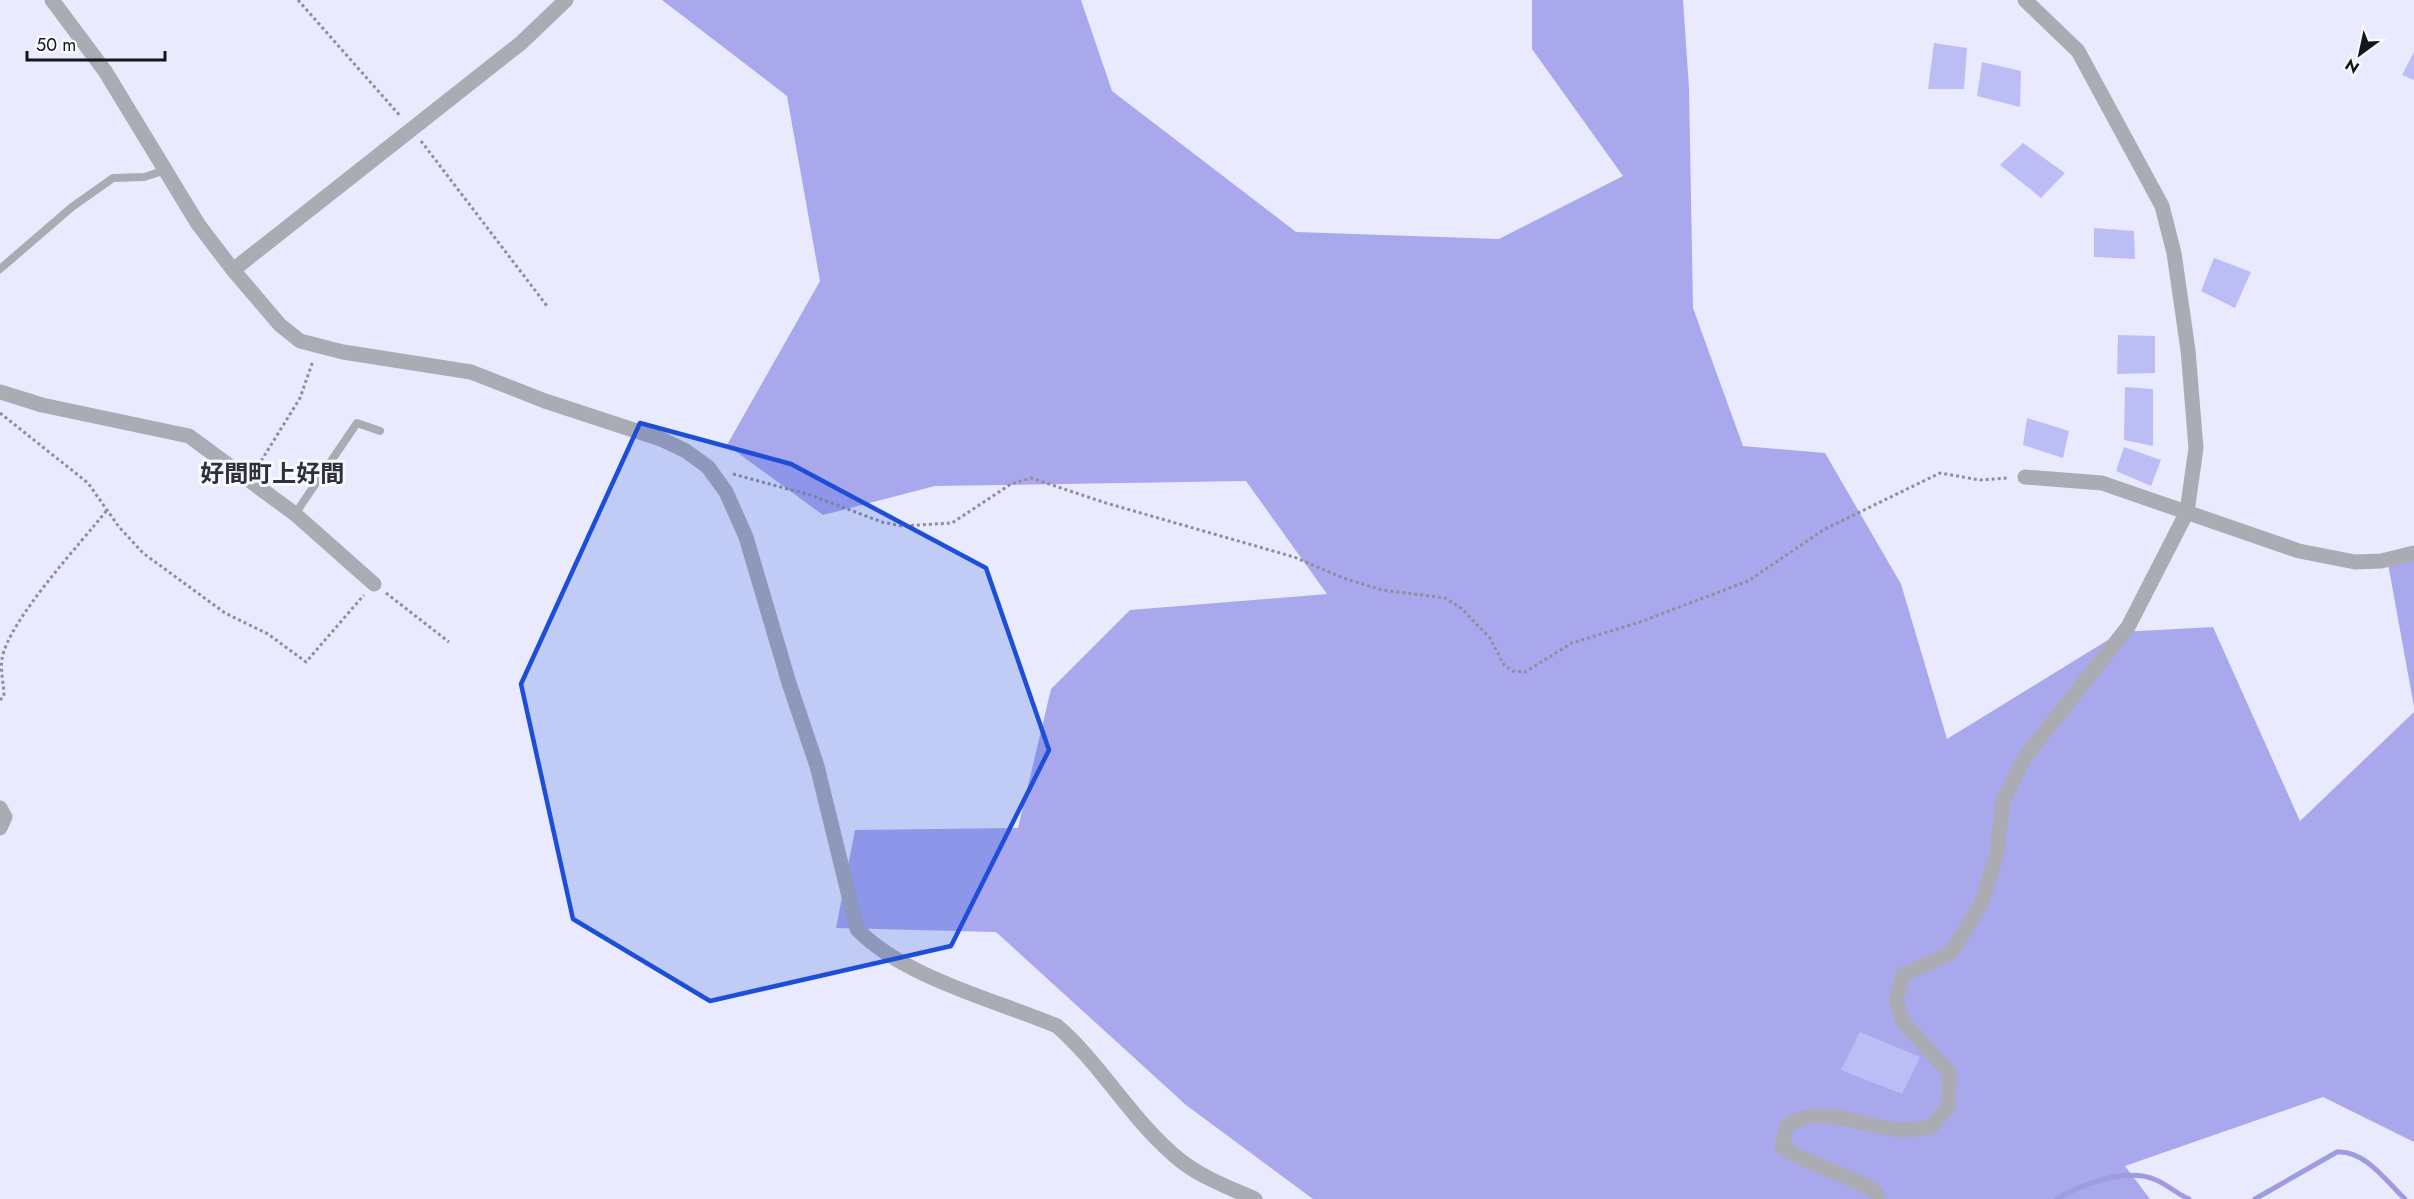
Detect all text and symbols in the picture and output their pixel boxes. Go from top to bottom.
scale bar [27,24,165,62]
north arrow [2330,24,2390,84]
text: 50 m [36,32,76,58]
text: N [2341,53,2364,79]
district label: 好間町上好間 [200,456,344,491]

